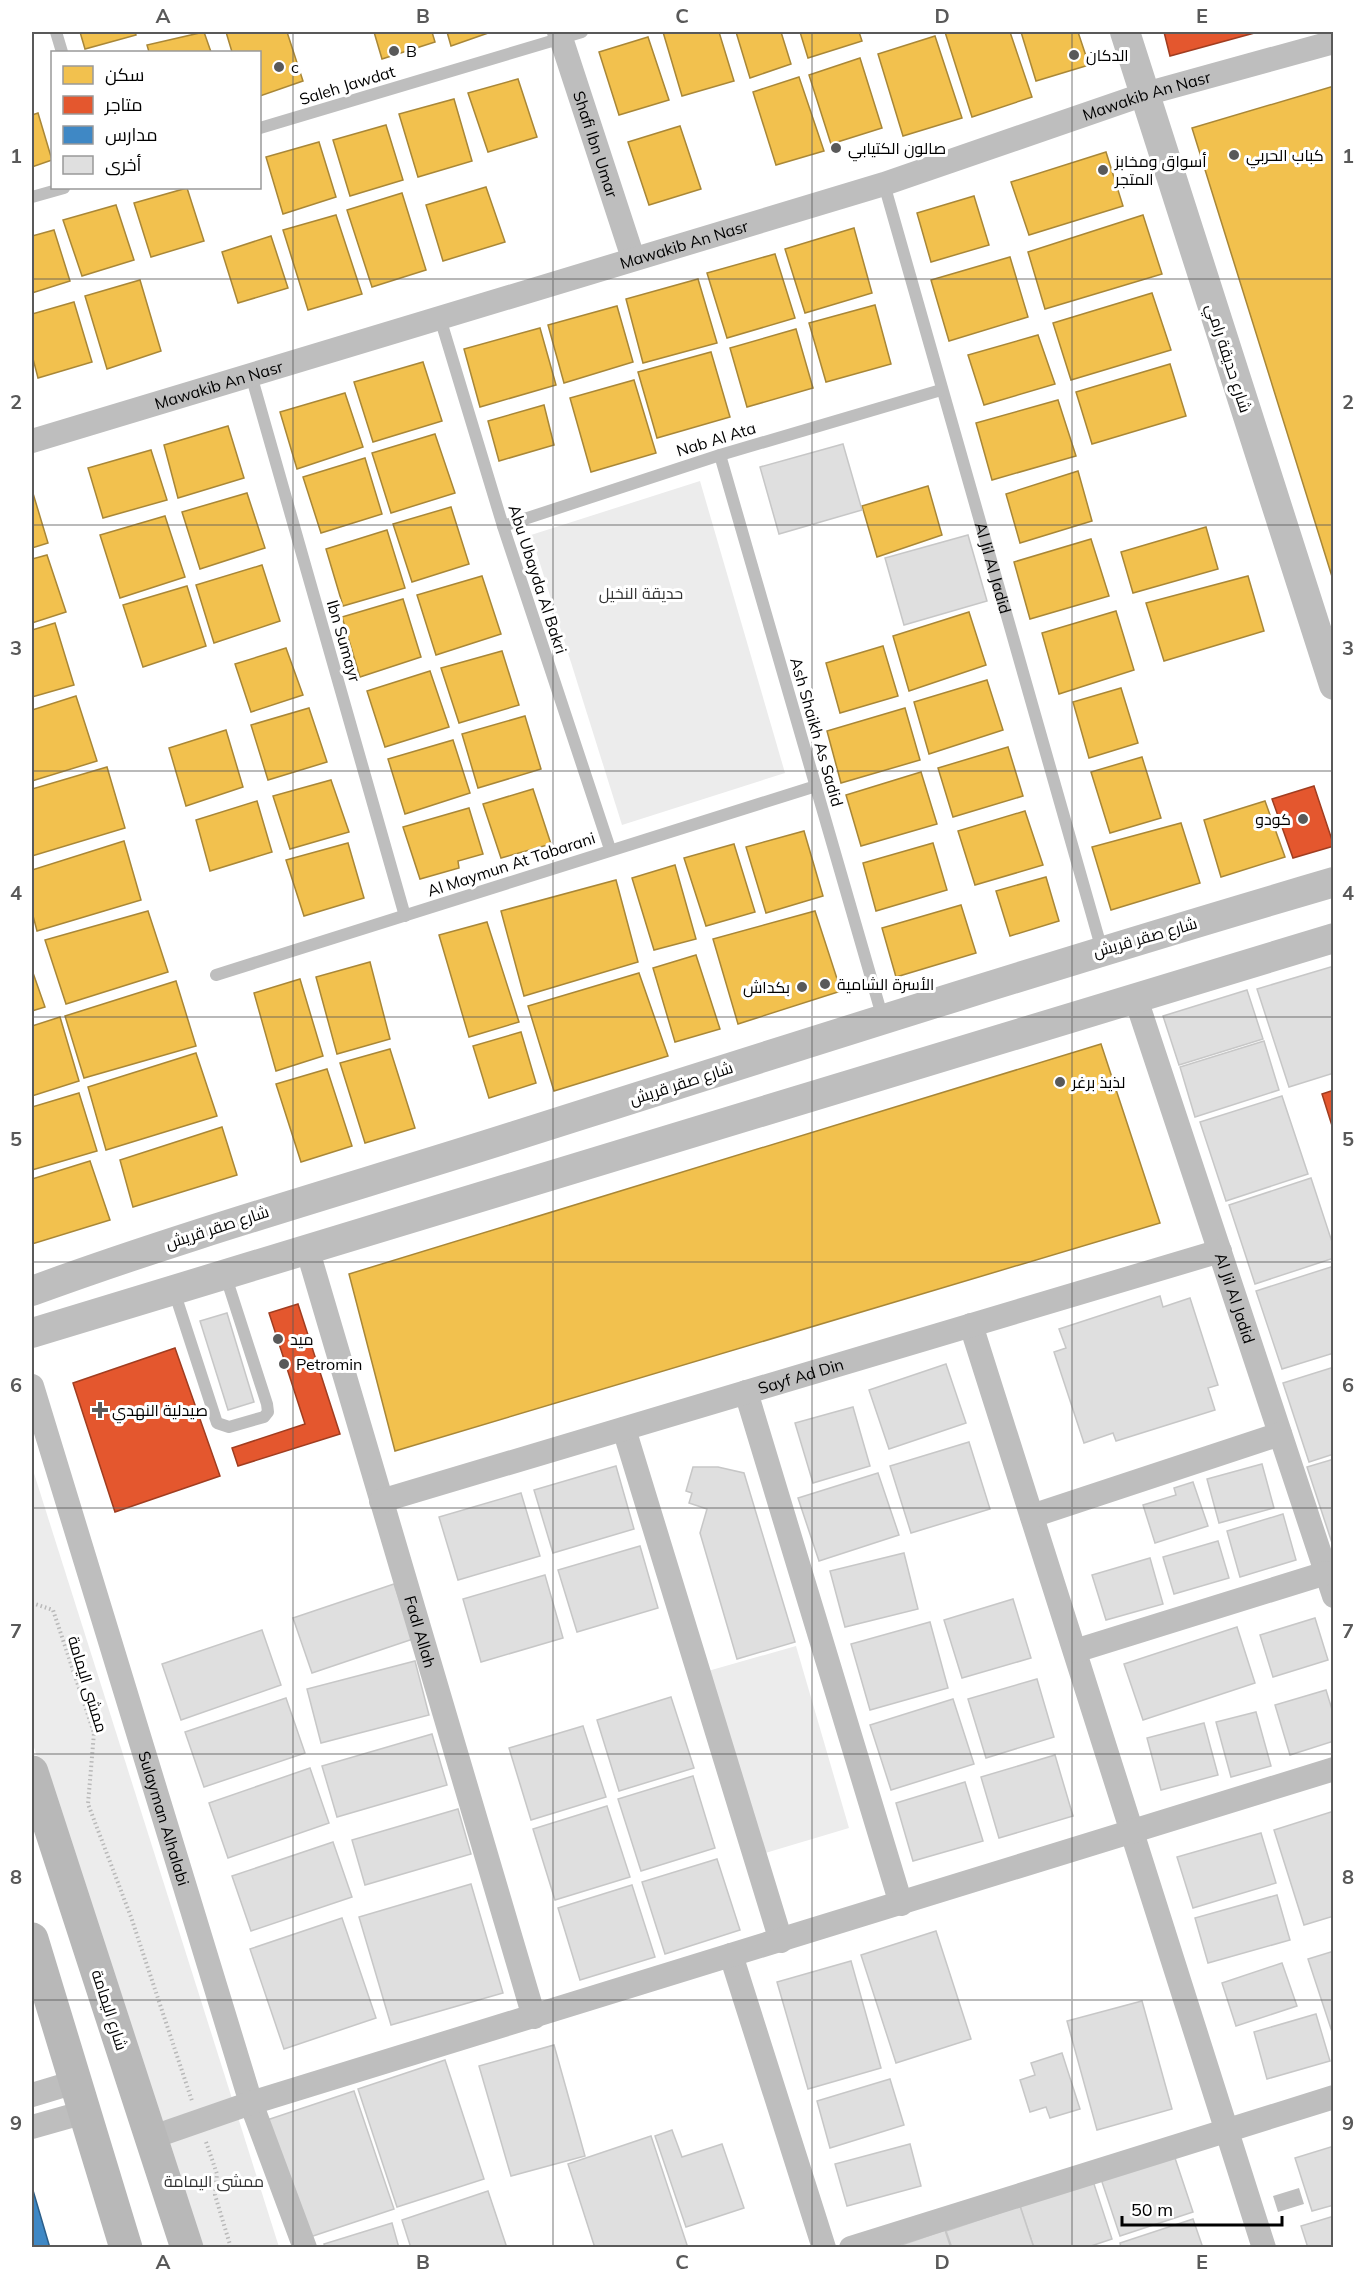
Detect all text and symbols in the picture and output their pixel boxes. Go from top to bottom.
text: A [156,3,171,28]
text: B [416,3,430,28]
text: C [675,3,689,28]
text: D [934,3,950,28]
text: E [1196,3,1208,28]
place label: B [406,41,417,61]
marker: B [387,44,401,58]
place label: الدكان [1086,45,1129,66]
marker: الدكان [1067,48,1081,62]
legend [51,51,261,189]
place label: c [291,57,299,77]
marker: c [272,60,286,74]
street label: Saleh Jawdat [297,61,398,109]
text: سكن [105,63,144,86]
street label: Mawakib An Nasr [1080,66,1213,125]
street label: Shafi Ibn Umar [569,88,623,200]
text: متاجر [104,93,143,116]
text: مدارس [105,123,158,146]
place label: صالون الكتيابي [848,138,946,162]
marker: صالون الكتيابي [829,141,843,155]
text: 1 [10,143,22,168]
text: 1 [1342,143,1354,168]
place label: كباب الحربي [1246,145,1324,169]
marker: كباب الحربي [1227,148,1241,162]
place label: أسواق ومخابز المتجر [1114,151,1207,189]
text: أخرى [105,153,142,176]
marker: أسواق ومخابز المتجر [1096,163,1110,177]
street label: Mawakib An Nasr [617,215,751,273]
street label: شارع حديقة رامي [1198,301,1256,416]
street label: Mawakib An Nasr [152,356,285,413]
text: 2 [10,389,22,414]
text: 2 [1342,389,1354,414]
street label: Nab Al Ata [674,417,758,461]
street label: Abu Ubayda Al Bakri [504,502,572,656]
street label: Al Jil Al Jadid [971,520,1016,616]
park label: حديقة النخيل [599,583,683,604]
street label: Ibn Sumayr [323,598,365,684]
text: 3 [10,635,22,660]
text: 3 [1342,635,1354,660]
street label: Ash Shaikh As Sadid [786,655,848,809]
place label: كودو [1255,809,1291,829]
marker: كودو [1296,812,1310,826]
street label: Al Maymun At Tabarani [424,827,598,901]
text: 4 [10,880,22,905]
text: 4 [1342,880,1354,905]
street label: شارع صقر قريش [1091,913,1200,963]
place label: الأسرة الشامية [837,974,934,994]
place label: بكداش [743,977,790,998]
marker: الأسرة الشامية [818,977,832,991]
marker: بكداش [795,980,809,994]
street label: شارع صقر قريش [627,1057,736,1111]
place label: لذيذ برغر [1071,1072,1125,1092]
marker: لذيذ برغر [1053,1075,1067,1089]
text: 5 [10,1126,22,1151]
text: 5 [1342,1126,1354,1151]
street label: شارع صقر قريش [163,1201,272,1255]
street label: Al Jil Al Jadid [1211,1250,1260,1346]
place label: ميد [290,1329,314,1349]
marker: ميد [271,1332,285,1346]
place label: Petromin [296,1354,362,1374]
street label: Sayf Ad Din [756,1354,846,1398]
marker: Petromin [277,1357,291,1371]
text: 6 [10,1372,22,1397]
text: 6 [1342,1372,1354,1397]
place label: صيدلية النهدي [112,1400,208,1424]
marker: صيدلية النهدي [93,1403,107,1417]
street label: Fadl Allah [400,1593,440,1670]
text: 7 [10,1618,22,1643]
text: 7 [1342,1618,1354,1643]
street label: ممشى اليمامة [63,1633,112,1735]
street label: Sulayman Alhalabi [134,1749,194,1888]
text: 8 [10,1864,22,1889]
text: 8 [1342,1864,1354,1889]
street label: شارع اليمامة [86,1967,132,2053]
text: 9 [10,2110,22,2135]
text: 9 [1342,2110,1354,2135]
park label: ممشى اليمامة [164,2171,264,2192]
scale bar [1122,2189,1282,2227]
text: 50 m [1131,2198,1173,2221]
text: A [156,2249,171,2274]
text: B [416,2249,430,2274]
text: C [675,2249,689,2274]
text: D [934,2249,950,2274]
text: E [1196,2249,1208,2274]

